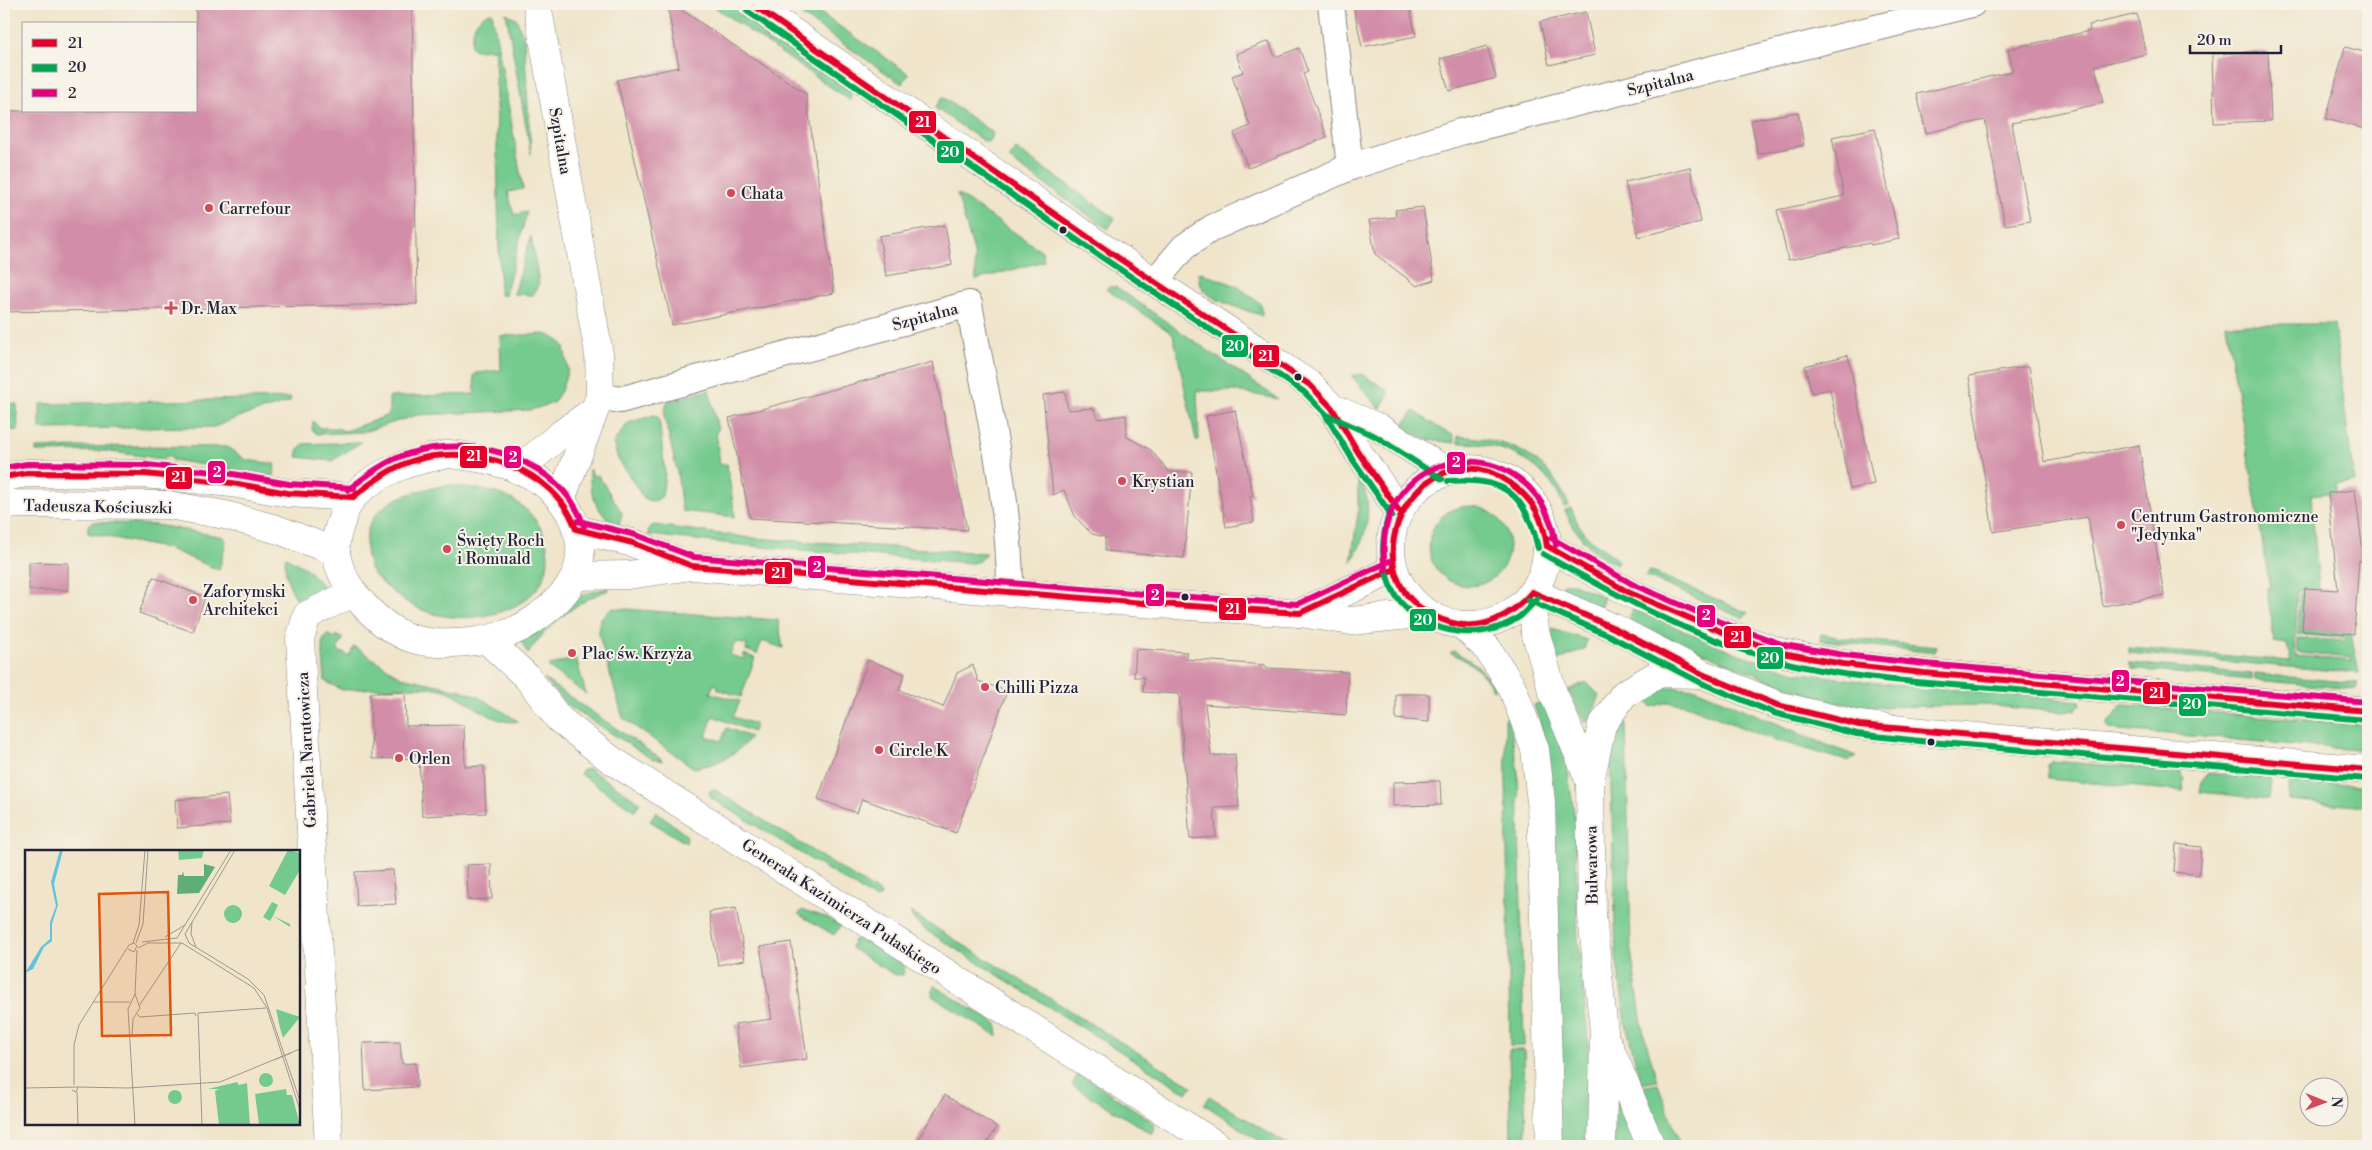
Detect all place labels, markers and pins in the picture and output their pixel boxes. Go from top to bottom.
place label: Chata [741,184,785,204]
marker: Chata [725,187,737,199]
place label: Carrefour [219,199,291,219]
marker: Carrefour [203,202,215,214]
unlabelled marker [1058,225,1068,235]
place label: Dr. Max [181,299,238,319]
marker: Dr. Max [165,302,177,314]
unlabelled marker [1293,372,1303,382]
place label: Krystian [1132,472,1195,492]
marker: Krystian [1116,475,1128,487]
place label: Centrum Gastronomiczne "Jedynka" [2131,507,2319,545]
marker: Centrum Gastronomiczne "Jedynka" [2115,519,2127,531]
place label: Święty Roch i Romuald [457,529,545,569]
marker: Święty Roch i Romuald [441,543,453,555]
place label: Zaforymski Architekci [202,582,286,620]
unlabelled marker [1180,592,1190,602]
marker: Zaforymski Architekci [187,594,199,606]
place label: Plac św. Krzyża [582,644,693,664]
marker: Plac św. Krzyża [566,647,578,659]
place label: Chilli Pizza [995,678,1079,698]
marker: Chilli Pizza [979,681,991,693]
unlabelled marker [1926,737,1936,747]
place label: Circle K [889,741,949,761]
marker: Circle K [873,744,885,756]
place label: Orlen [409,749,451,769]
marker: Orlen [393,752,405,764]

